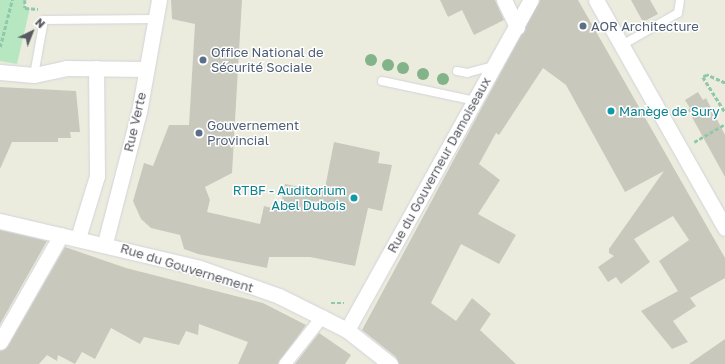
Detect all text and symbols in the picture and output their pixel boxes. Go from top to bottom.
north arrow [12,12,52,52]
text: N [33,15,48,30]
place label: AOR Architecture [591,18,699,34]
marker: AOR Architecture [578,21,588,31]
place label: Office National de Sécurité Sociale [211,45,323,76]
marker: Office National de Sécurité Sociale [198,55,208,65]
street label: Rue du Gouverneur Damoiseaux [384,74,494,256]
street label: Rue Verte [121,91,149,153]
place label: Manège de Sury [619,103,720,119]
marker: Manège de Sury [606,106,616,116]
place label: Gouvernement Provincial [207,118,299,149]
marker: Gouvernement Provincial [194,128,204,138]
place label: RTBF - Auditorium Abel Dubois [233,183,346,214]
marker: RTBF - Auditorium Abel Dubois [349,193,359,203]
street label: Rue du Gouvernement [119,240,255,296]

